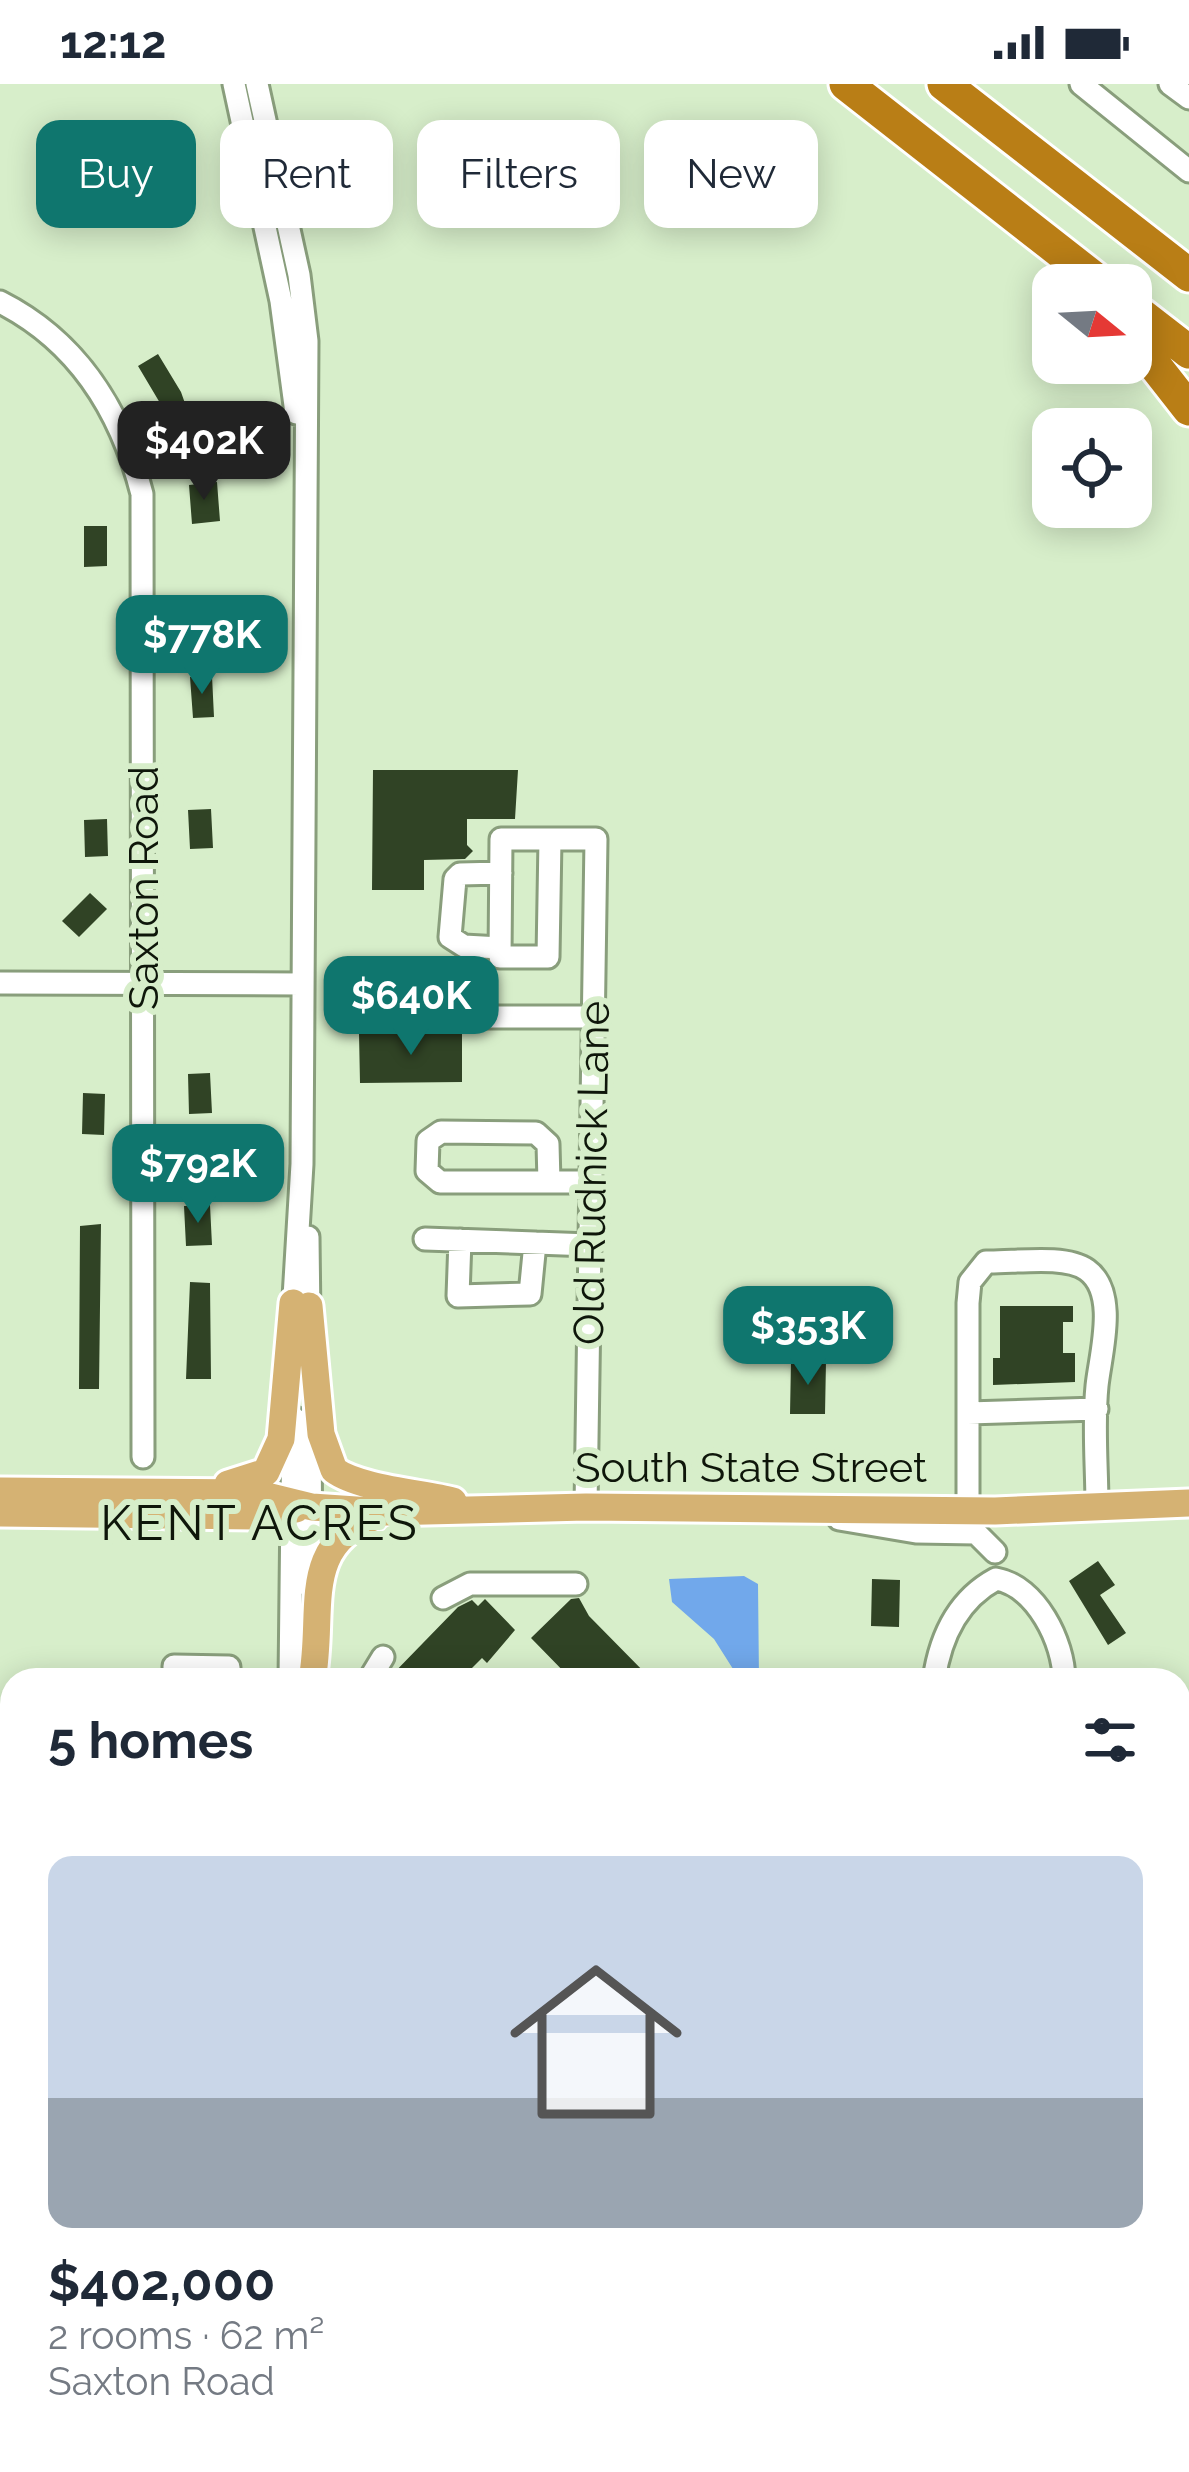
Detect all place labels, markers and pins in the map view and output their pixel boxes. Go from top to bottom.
pin: $402K [120,401,288,503]
pin: $778K [118,595,286,697]
pin: $640K [327,956,495,1058]
pin: $792K [114,1124,282,1226]
pin: $353K [724,1286,892,1388]

